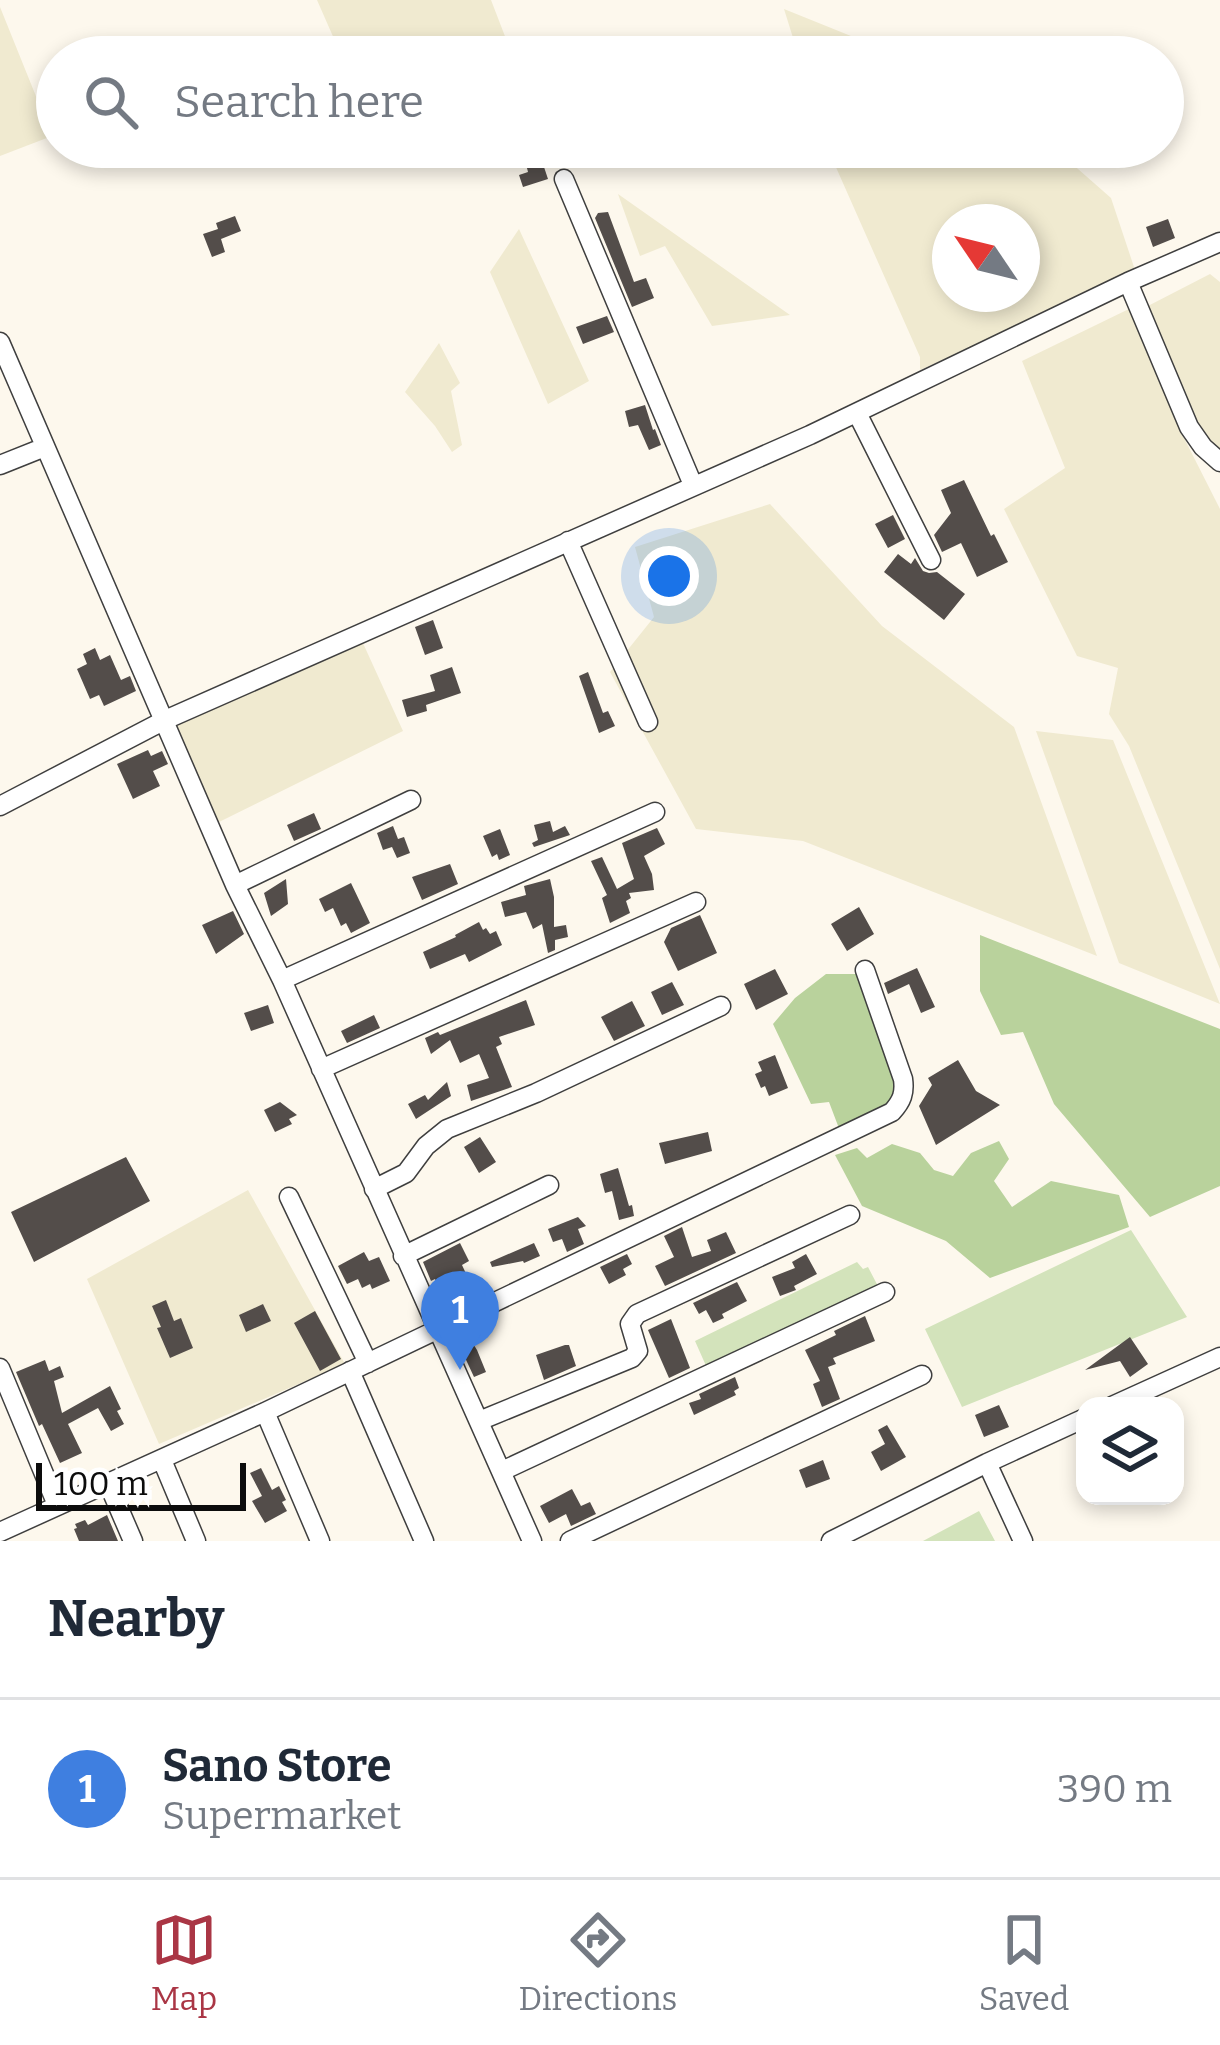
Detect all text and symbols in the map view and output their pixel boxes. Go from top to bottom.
search box [36,36,1184,168]
icon: search [78,69,144,135]
text: Search here [174,75,424,129]
north arrow [932,204,1040,312]
your location [639,546,699,606]
pin: 1 [421,1271,499,1370]
map controls [1076,1397,1184,1505]
button: layers [1076,1397,1184,1505]
scale bar [36,1457,246,1510]
text: 100 m [54,1464,148,1504]
text: Nearby [48,1588,224,1650]
text: Sano Store [162,1739,391,1793]
text: 1 [79,1766,95,1812]
text: 390 m [1057,1766,1172,1812]
text: Supermarket [162,1793,402,1839]
tab: Map [151,1907,217,2019]
tab: Directions [519,1907,677,2019]
tab: Saved [979,1907,1069,2019]

